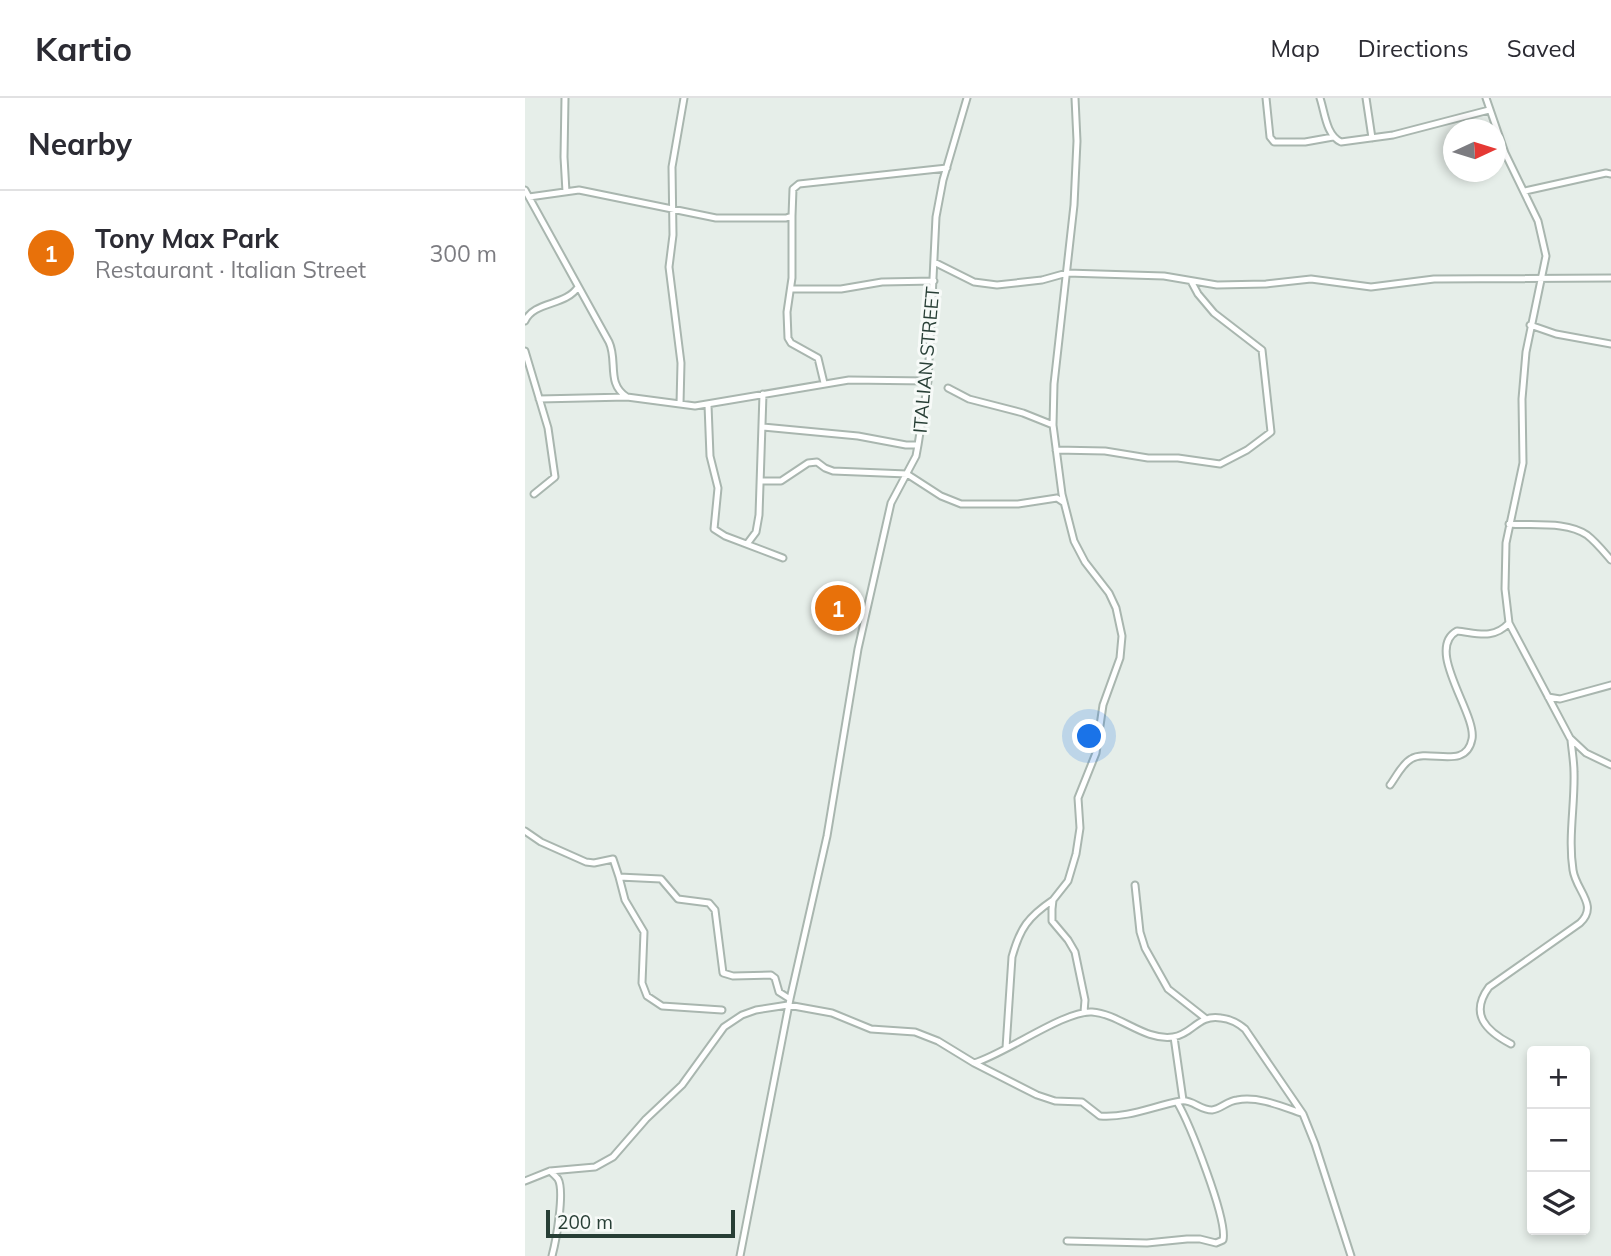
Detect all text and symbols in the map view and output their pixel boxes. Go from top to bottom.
text: Kartio [35,28,132,69]
text: Map [1270,33,1320,63]
text: Directions [1358,33,1469,63]
text: Saved [1507,33,1576,63]
north arrow [1443,119,1506,182]
text: Nearby [28,125,132,163]
text: Tony Max Park [95,222,279,255]
text: 1 [44,239,58,268]
text: 300 m [429,239,497,268]
text: Restaurant · Italian Street [95,255,366,284]
street label: ITALIAN STREET [908,285,944,434]
pin: 1 [815,582,861,634]
your location [1072,719,1106,753]
map controls [1527,1046,1590,1235]
button: + [1527,1046,1590,1109]
button: − [1527,1109,1590,1172]
button: layers [1527,1172,1590,1235]
scale bar [546,1207,735,1239]
text: 200 m [557,1210,613,1234]

